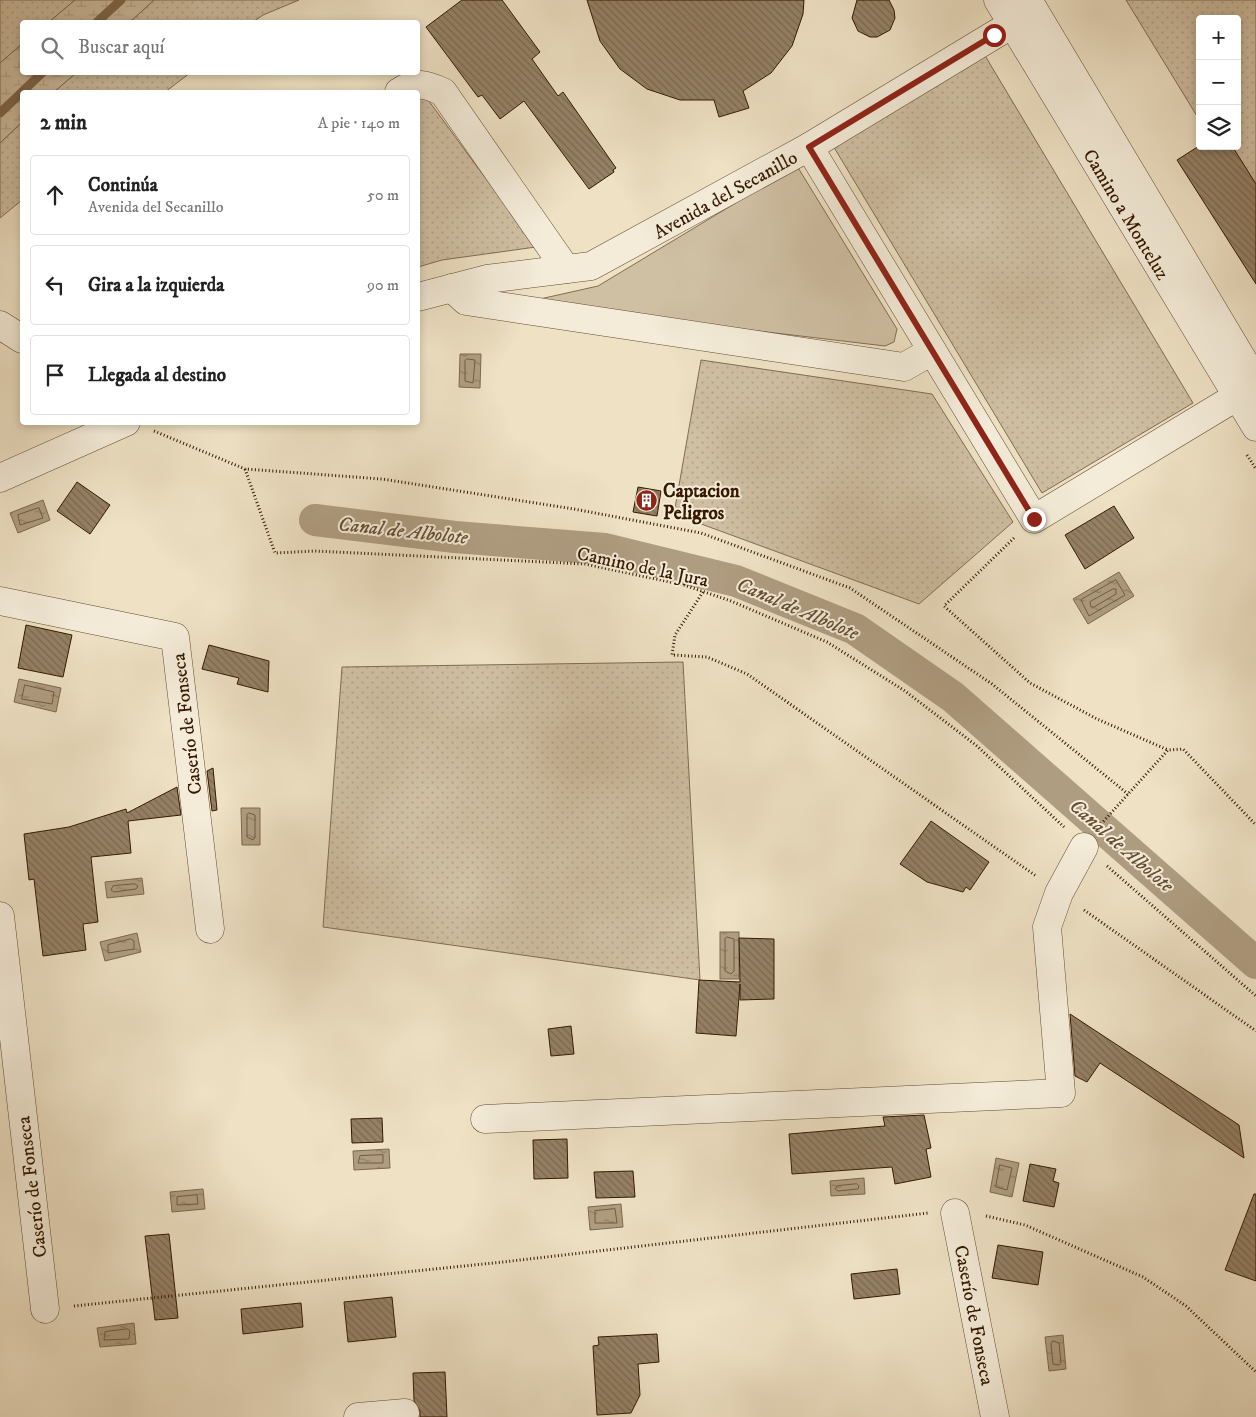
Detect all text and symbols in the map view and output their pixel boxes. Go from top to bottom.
map controls [1196,15,1241,150]
button: + [1196,15,1241,60]
search box [20,20,420,75]
route start [983,24,1006,47]
icon: search [38,34,66,62]
text: Buscar aquí [78,36,164,59]
button: − [1196,60,1241,105]
button: layers [1196,105,1241,150]
text: 2 min [40,110,87,136]
text: A pie · 140 m [318,113,400,133]
street label: Camino a Monteluz [1078,145,1174,284]
street label: Avenida del Secanillo [650,146,802,244]
text: Continúa [88,174,158,197]
icon: ahead [41,181,69,209]
text: 50 m [367,185,399,205]
text: Avenida del Secanillo [88,197,224,217]
icon: left [41,271,69,299]
text: Gira a la izquierda [88,274,224,297]
text: 90 m [367,275,399,295]
icon: arrive [41,361,69,389]
text: Llegada al destino [88,364,226,387]
place label: Captacion Peligros [663,480,741,525]
building icon: Captacion Peligros [635,489,659,513]
route end [1023,508,1046,531]
water label: Canal de Albolote [337,512,470,551]
street label: Camino de la Jura [575,542,711,593]
water label: Canal de Albolote [733,572,863,647]
street label: Caserío de Fonseca [167,652,208,796]
water label: Canal de Albolote [1064,794,1179,899]
street label: Caserío de Fonseca [12,1115,53,1259]
street label: Caserío de Fonseca [949,1243,998,1387]

